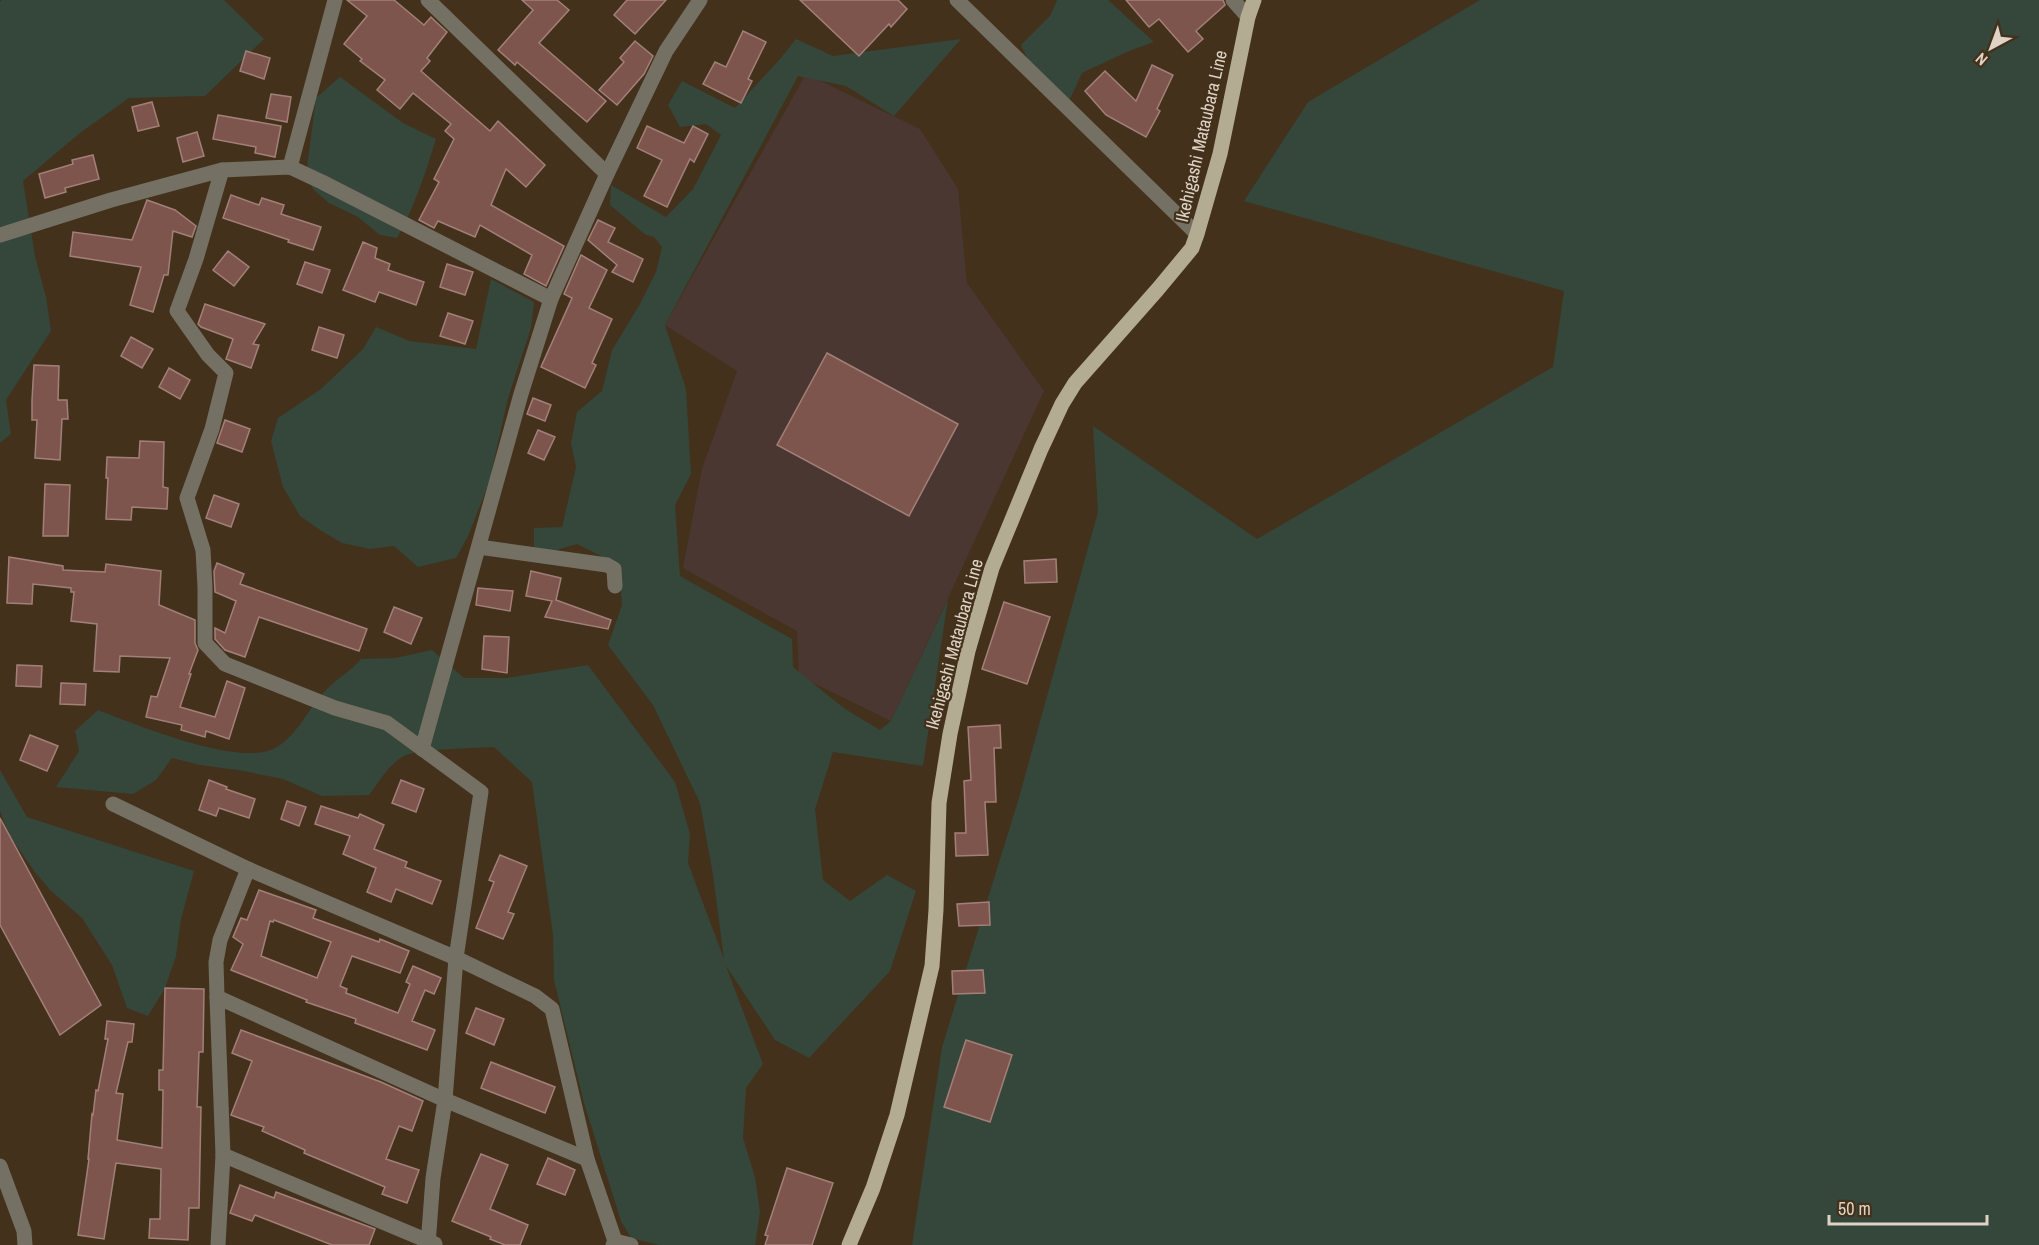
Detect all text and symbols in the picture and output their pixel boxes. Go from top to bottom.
north arrow [1961,18,2021,78]
street label: Ikehigashi Mataubara Line [1169,48,1233,224]
text: N [1970,48,1992,71]
street label: Ikehigashi Mataubara Line [919,556,989,732]
scale bar [1829,1188,1986,1226]
text: 50 m [1838,1196,1871,1221]

